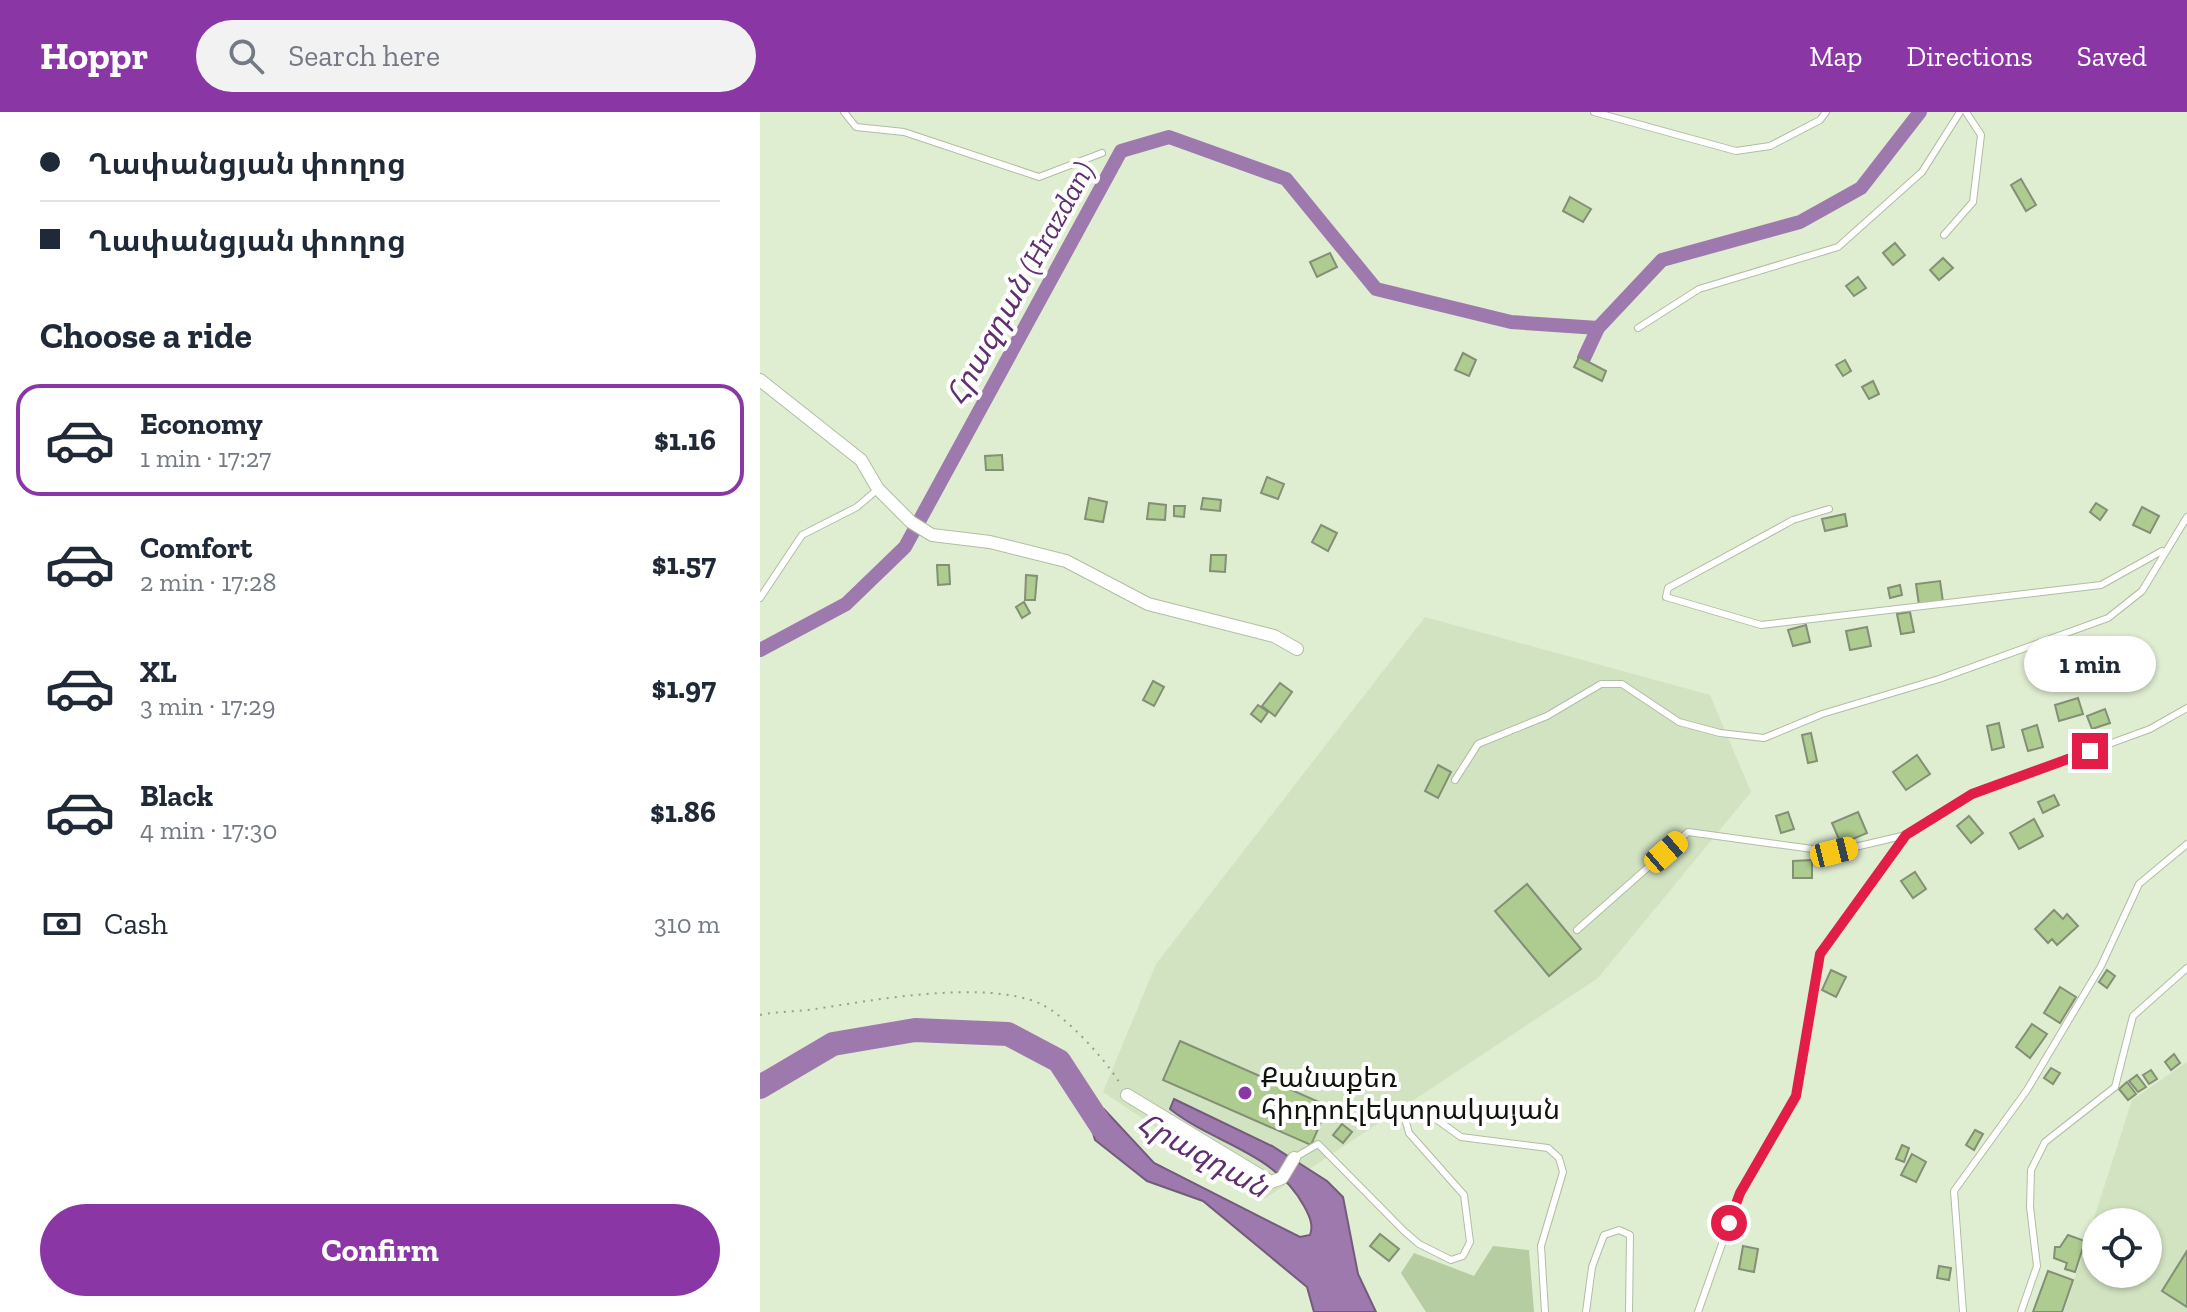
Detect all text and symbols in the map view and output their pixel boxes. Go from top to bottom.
search box [196,20,756,92]
text: Hoppr [40,33,148,79]
icon: search [224,34,268,78]
text: Search here [288,38,440,74]
text: Map [1809,40,1862,73]
text: Directions [1906,40,2033,73]
text: Saved [2077,40,2147,73]
text: Ղափանցյան փողոց [88,146,406,182]
water label: Հրազդան (Hrazdan) [938,155,1102,411]
text: Ղափանցյան փողոց [88,223,406,259]
text: Choose a ride [40,314,252,357]
icon: car [44,404,116,476]
text: Economy [140,406,263,442]
text: $1.16 [654,422,716,458]
text: 1 min · 17:27 [140,442,271,474]
icon: car [44,528,116,600]
text: Comfort [140,530,252,566]
text: $1.57 [652,546,716,582]
text: 2 min · 17:28 [140,566,276,598]
callout: 1 min [2024,635,2156,691]
text: 1 min [2059,648,2121,680]
icon: car [44,652,116,724]
text: XL [140,654,177,690]
text: $1.97 [651,670,716,706]
text: 3 min · 17:29 [140,690,276,722]
route end [2072,733,2108,769]
icon: car [44,776,116,848]
text: Black [140,778,213,814]
text: $1.86 [650,794,716,830]
text: 4 min · 17:30 [140,814,277,846]
car [1640,827,1692,877]
car [1808,835,1860,869]
icon: cash [40,902,84,946]
text: Cash [104,906,168,942]
text: 310 m [654,908,720,940]
place label: Քանաքեռ հիդրոէլեկտրակայան [1261,1061,1560,1126]
marker: Քանաքեռ հիդրոէլեկտրակայան [1236,1084,1254,1102]
water label: Հրազդան [1131,1104,1276,1207]
button: Confirm [40,1204,720,1296]
route start [1711,1205,1747,1241]
map controls [2082,1208,2162,1288]
button: locate [2082,1208,2162,1288]

